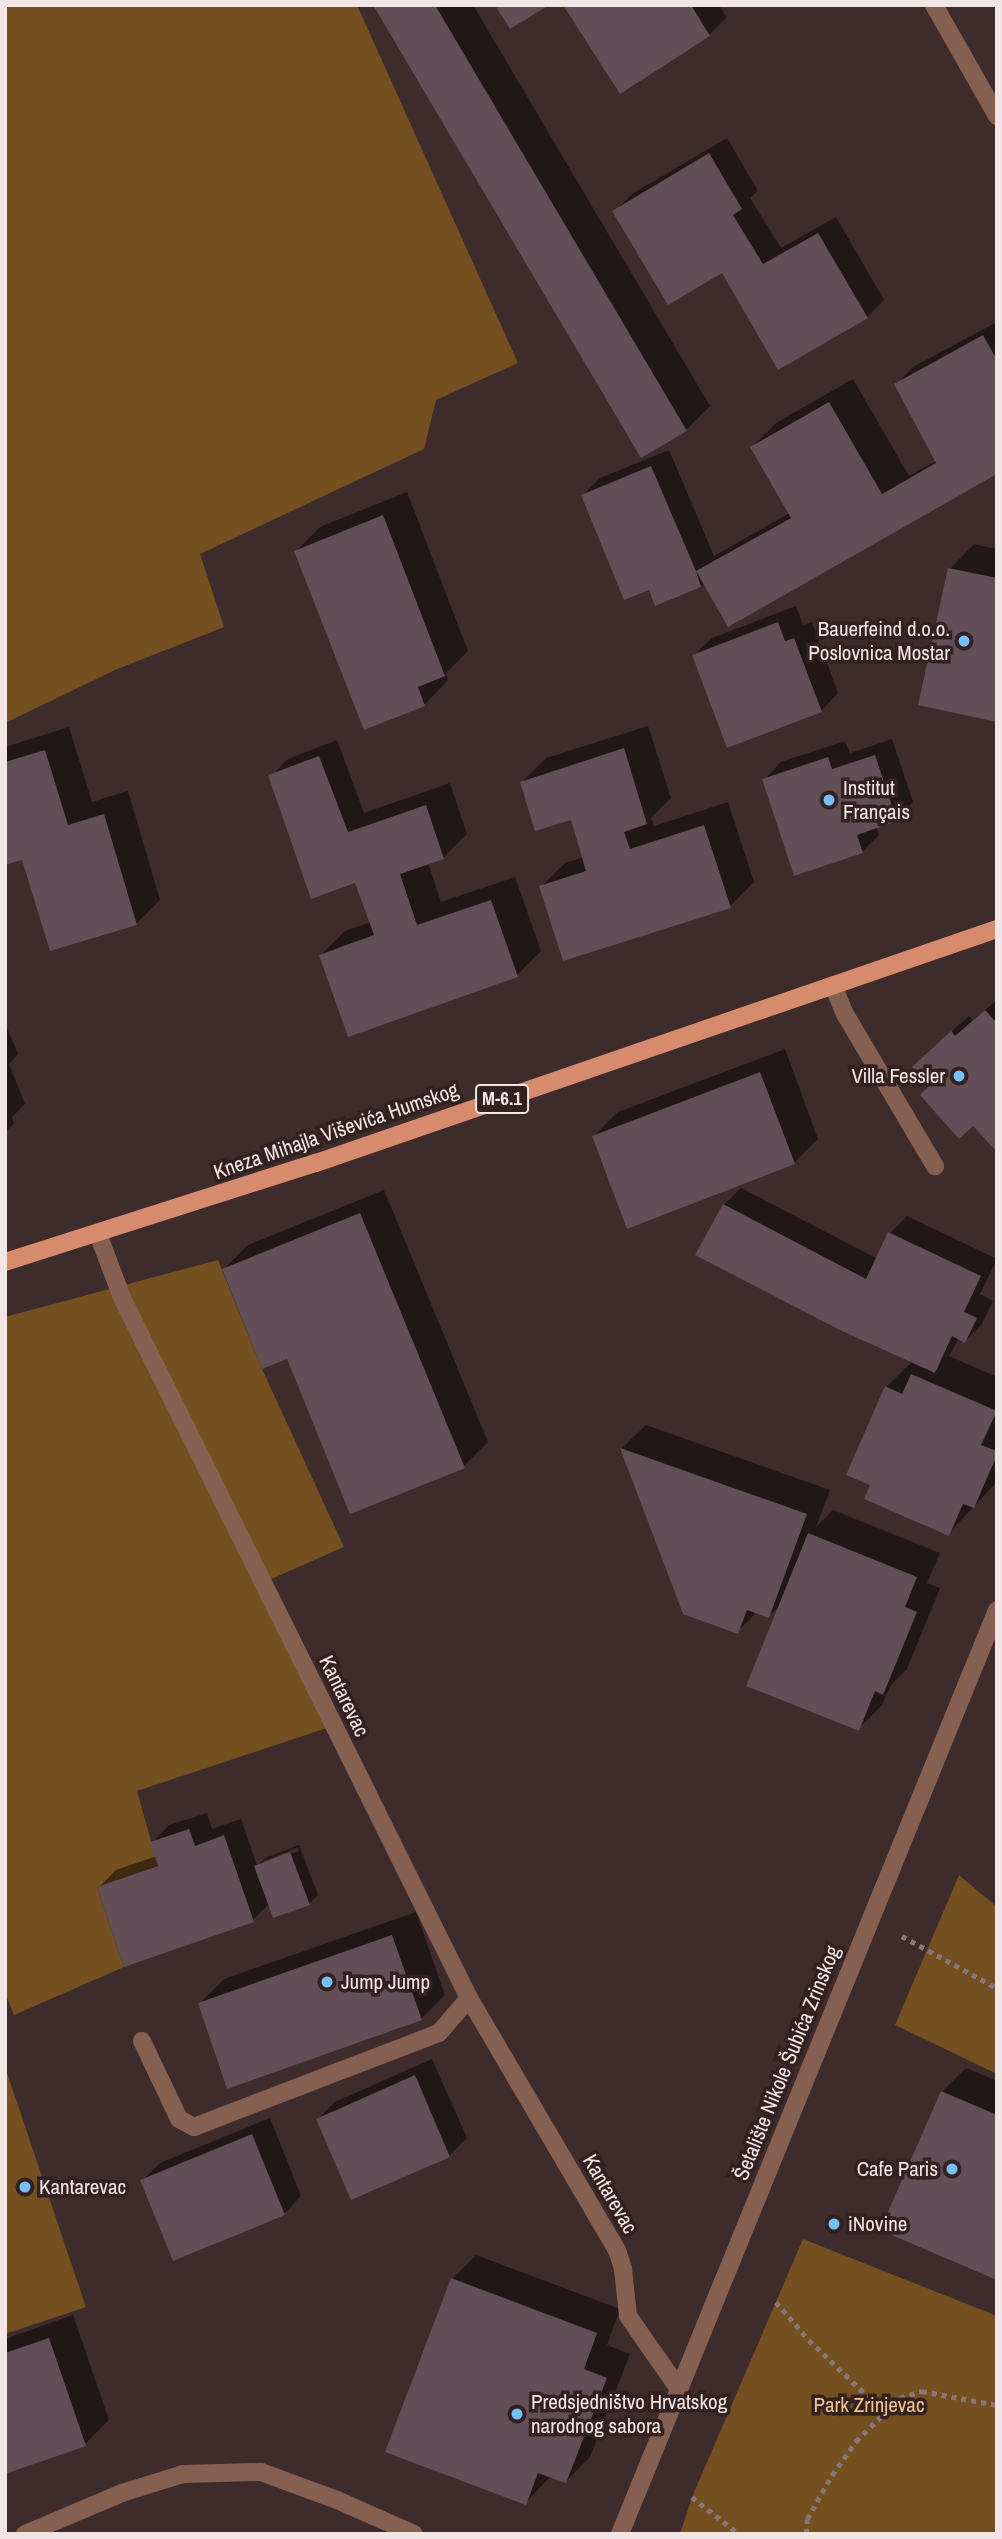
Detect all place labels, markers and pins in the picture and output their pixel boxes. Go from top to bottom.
place label: Bauerfeind d.o.o. Poslovnica Mostar [808,616,950,666]
marker: Bauerfeind d.o.o. Poslovnica Mostar [956,633,972,649]
place label: Institut Français [843,775,910,825]
marker: Institut Français [821,792,837,808]
place label: Villa Fessler [851,1063,945,1089]
marker: Villa Fessler [951,1068,967,1084]
place label: Jump Jump [341,1969,430,1995]
marker: Jump Jump [319,1974,335,1990]
place label: Cafe Paris [857,2156,938,2182]
marker: Cafe Paris [944,2161,960,2177]
place label: Kantarevac [39,2174,126,2200]
marker: Kantarevac [17,2179,33,2195]
place label: iNovine [848,2211,907,2237]
marker: iNovine [826,2216,842,2232]
place label: Predsjedništvo Hrvatskog narodnog sabora [531,2389,727,2439]
marker: Predsjedništvo Hrvatskog narodnog sabora [509,2406,525,2422]

